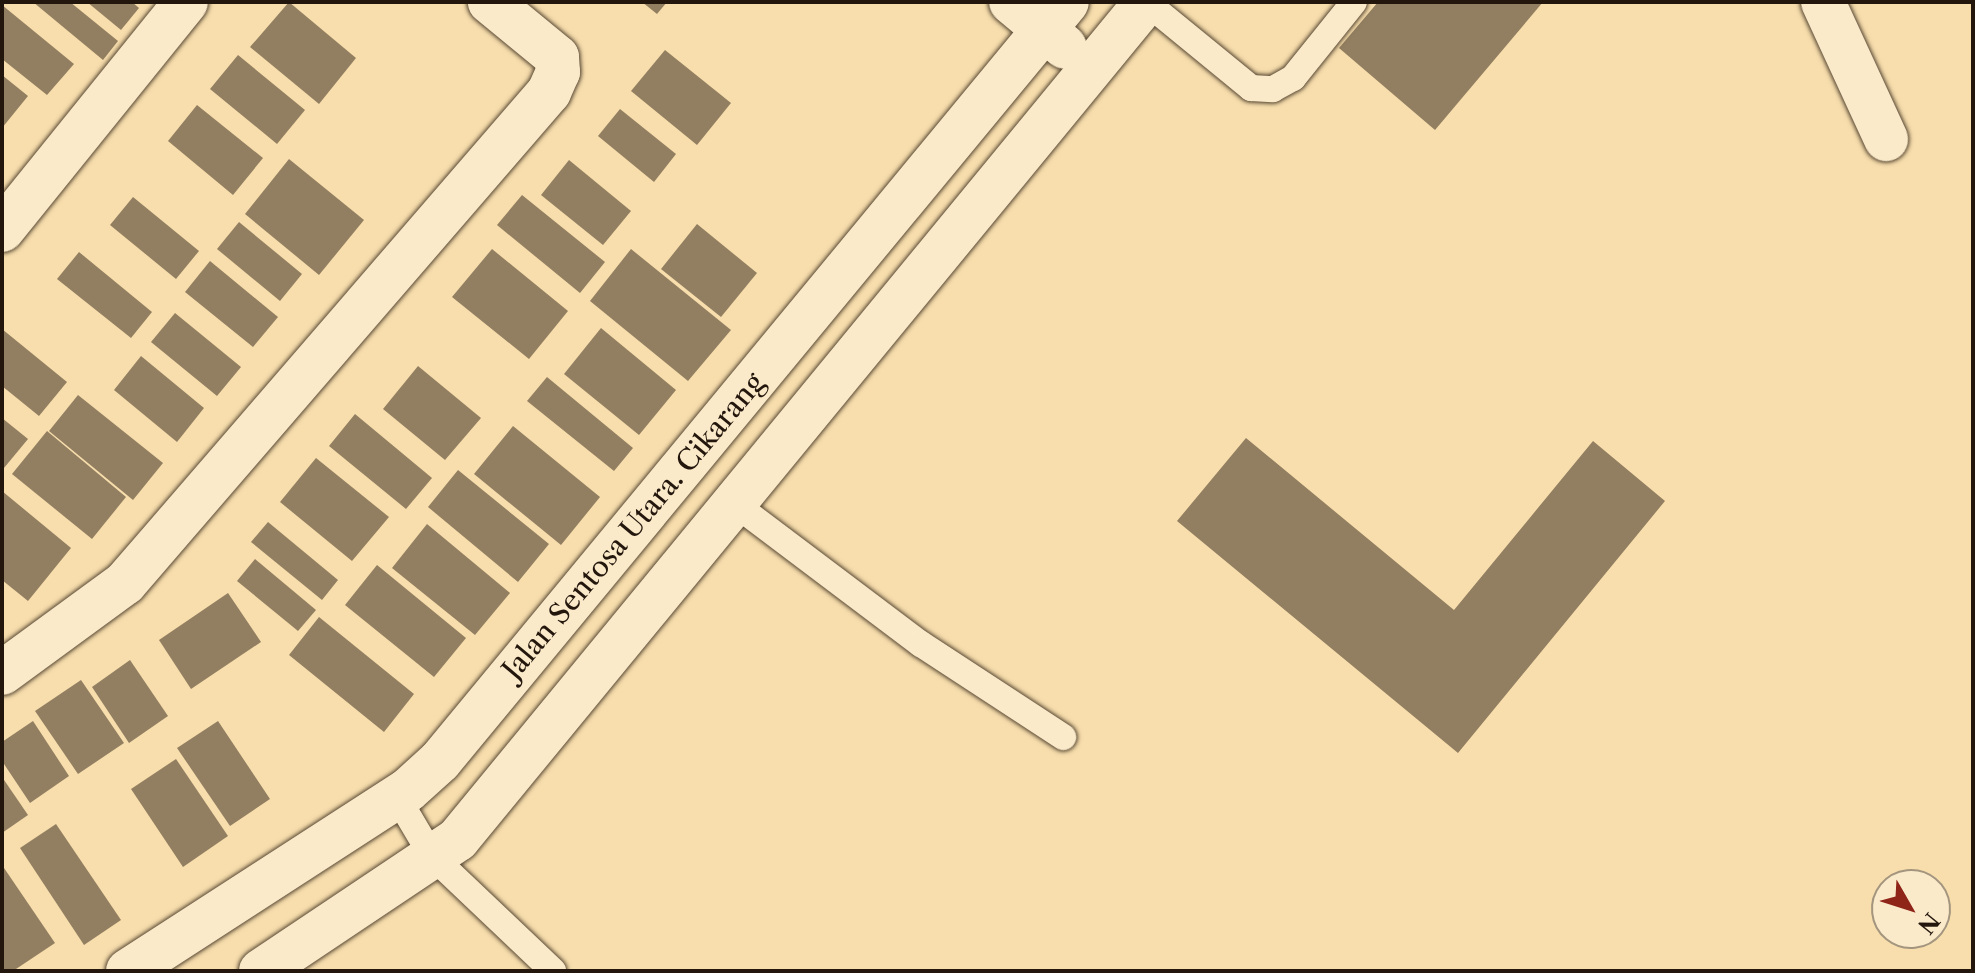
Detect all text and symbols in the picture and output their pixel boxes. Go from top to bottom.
street label: Jalan Sentosa Utara. Cikarang [495,366,771,686]
north arrow [1871,869,1951,949]
text: N [1912,907,1945,939]

